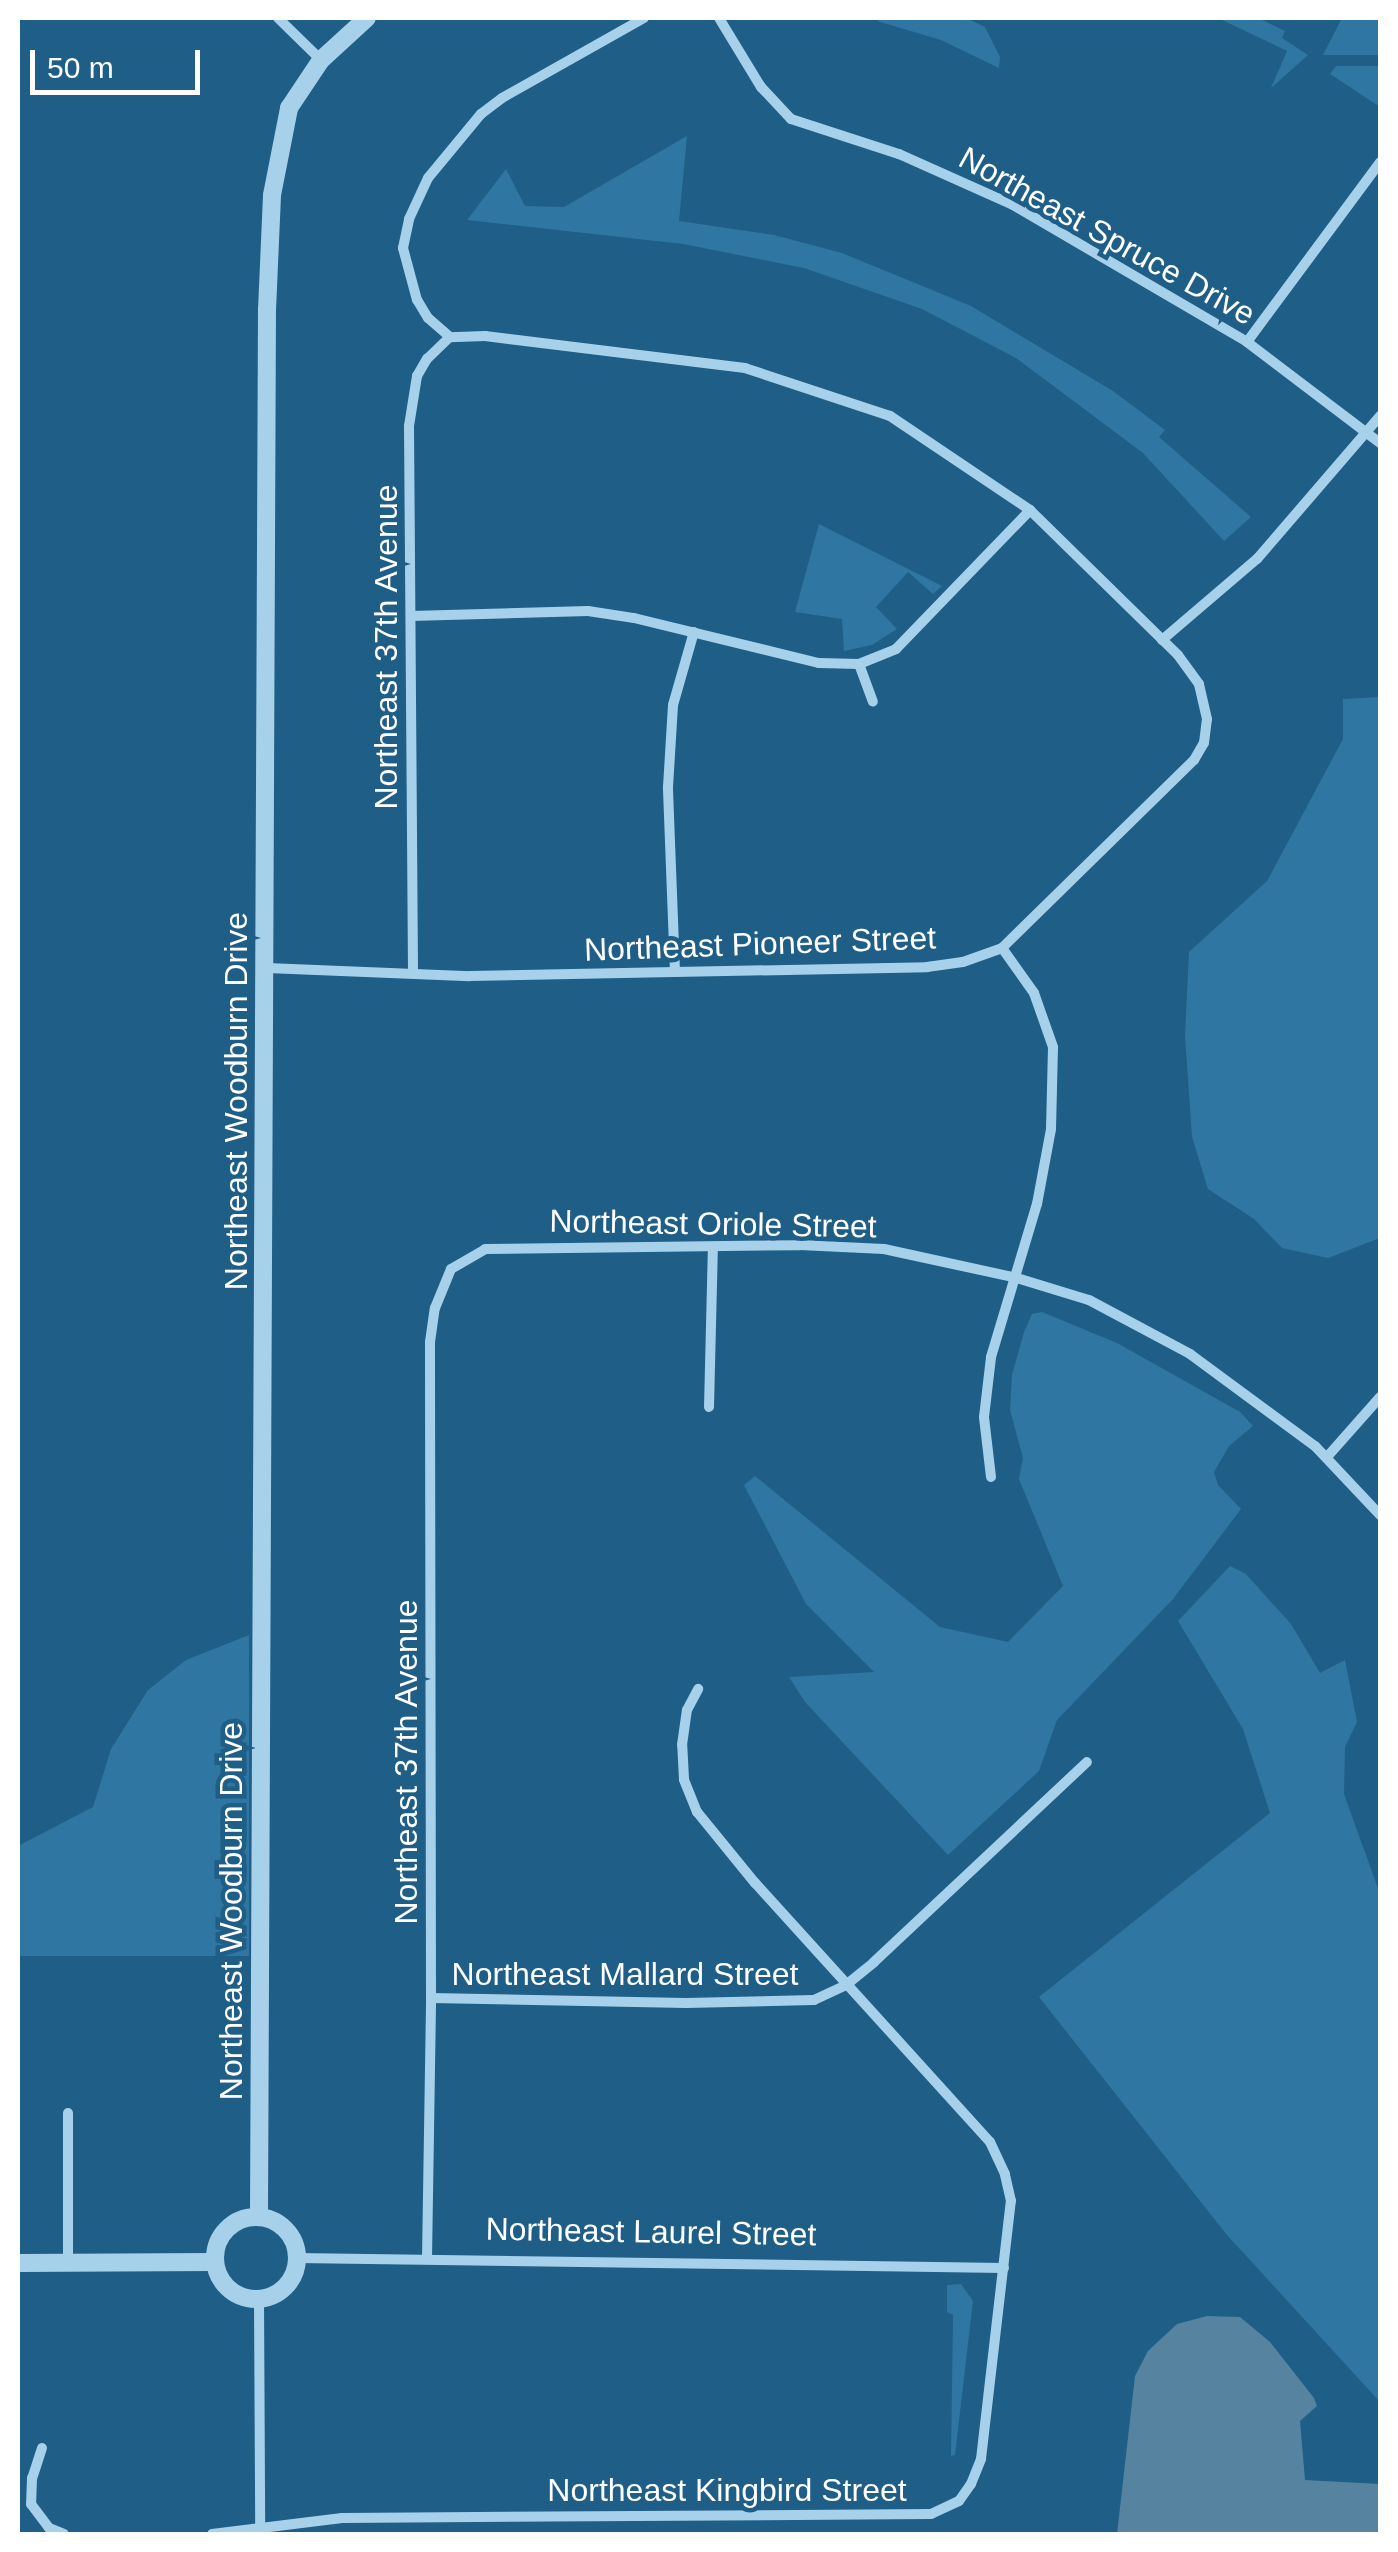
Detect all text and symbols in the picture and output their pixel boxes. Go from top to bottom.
scale bar [35,30,205,92]
text: 50 m [47,51,114,84]
street label: Northeast Spruce Drive [952,139,1262,333]
street label: Northeast 37th Avenue [367,484,405,810]
street label: Northeast Woodburn Drive [217,912,255,1290]
street label: Northeast Pioneer Street [583,919,937,969]
street label: Northeast Oriole Street [549,1202,877,1246]
street label: Northeast 37th Avenue [387,1599,425,1925]
street label: Northeast Woodburn Drive [212,1722,250,2100]
street label: Northeast Mallard Street [452,1955,798,1993]
street label: Northeast Laurel Street [485,2210,817,2254]
street label: Northeast Kingbird Street [547,2471,907,2509]

